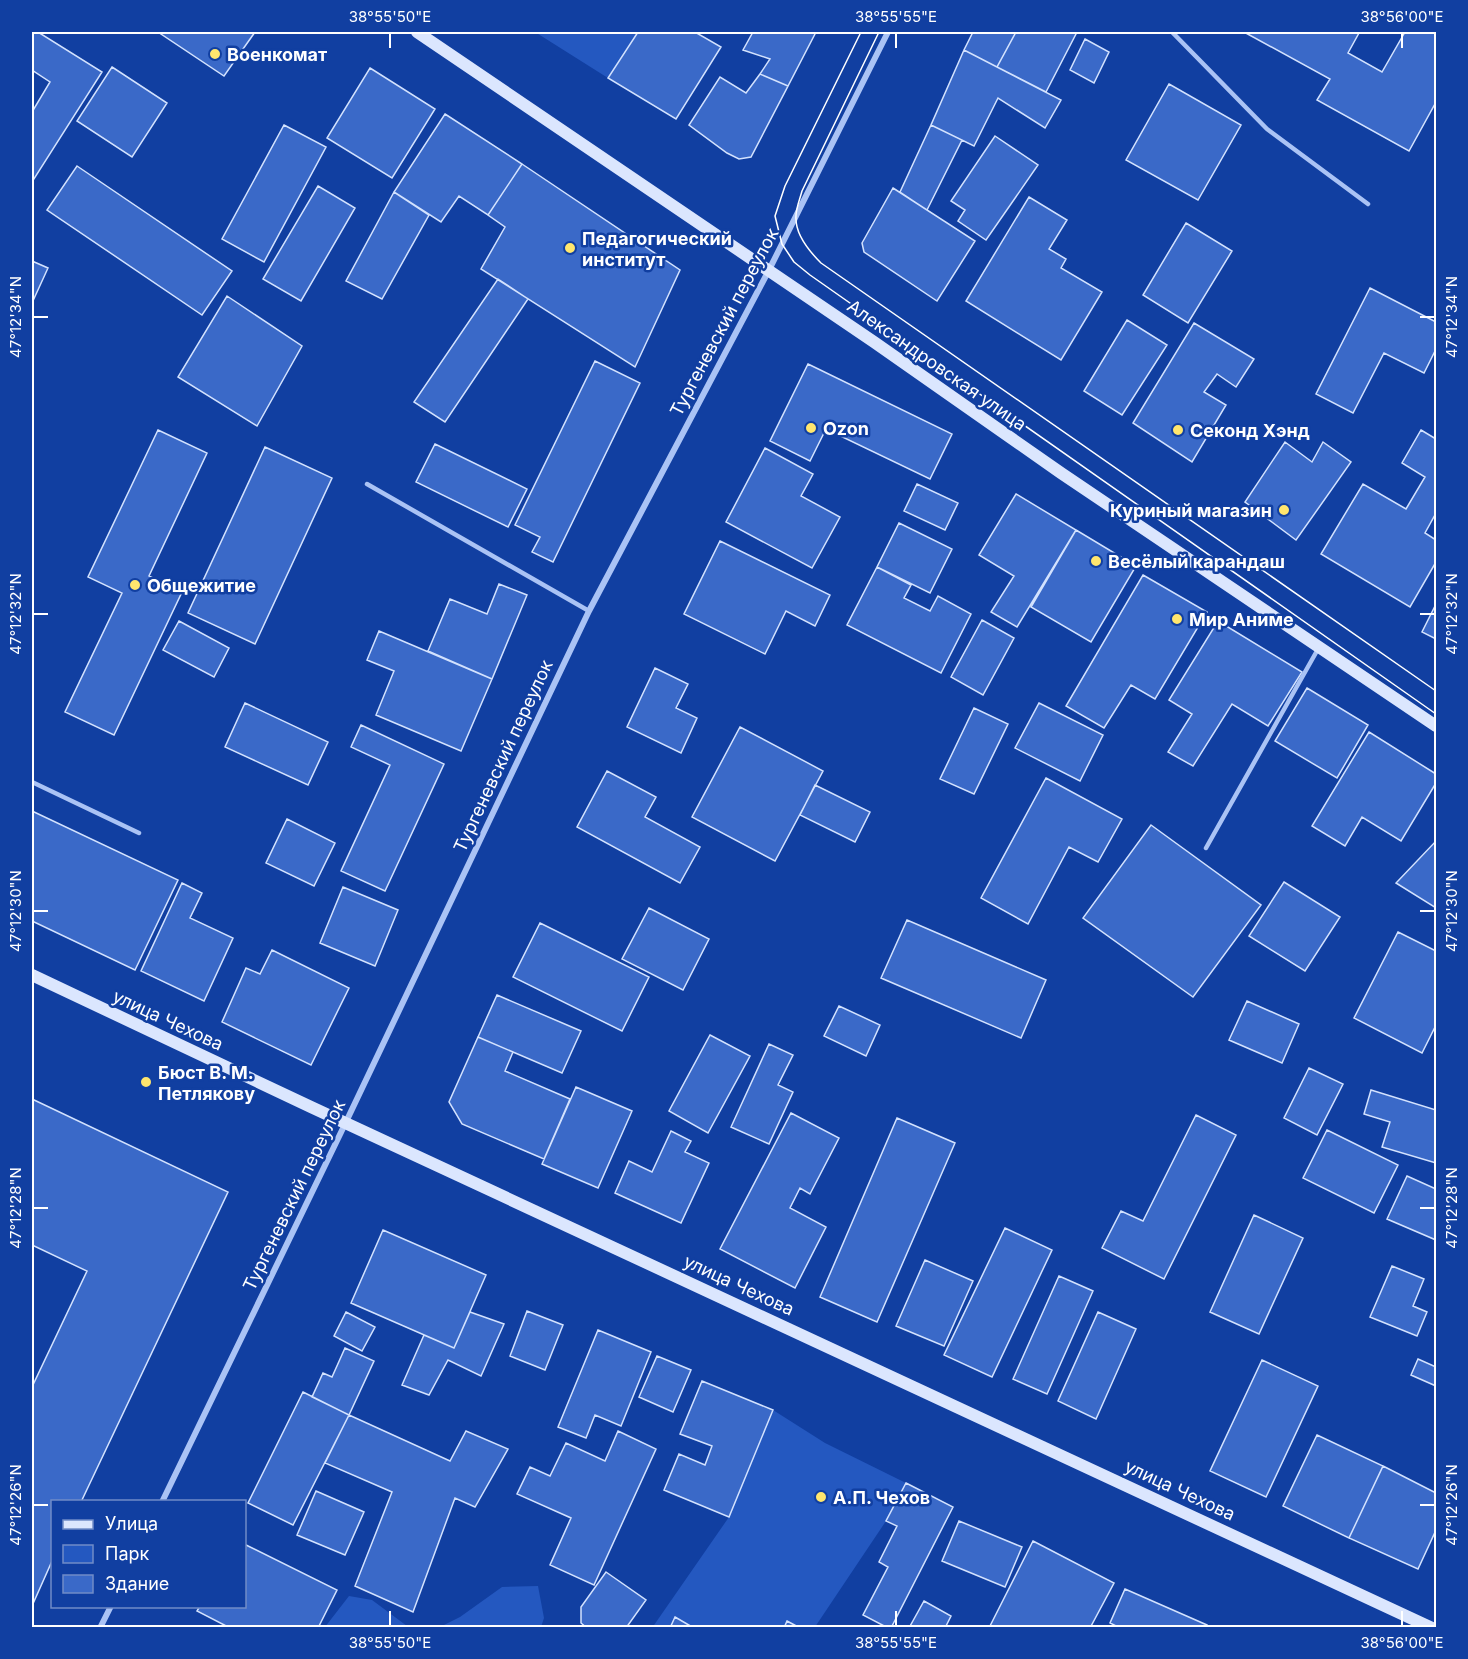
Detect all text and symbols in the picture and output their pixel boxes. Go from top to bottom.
text: 38°55'50"E [349,7,431,26]
text: 38°55'55"E [855,7,937,26]
text: 38°56'00"E [1360,7,1444,26]
place label: Военкомат [227,44,327,65]
marker: Военкомат [208,47,222,61]
street label: Тургеневский переулок [665,224,783,420]
place label: Педагогический институт [582,228,732,270]
marker: Педагогический институт [563,241,577,255]
text: 47°12'34"N [6,276,25,358]
text: 47°12'34"N [1442,276,1461,358]
street label: Александровская улица [844,295,1030,435]
place label: Ozon [823,418,869,439]
place label: Секонд Хэнд [1190,420,1310,441]
marker: Ozon [804,421,818,435]
marker: Секонд Хэнд [1171,423,1185,437]
place label: Куриный магазин [1110,500,1272,521]
marker: Куриный магазин [1277,503,1291,517]
place label: Весёлый карандаш [1108,551,1285,572]
marker: Весёлый карандаш [1089,554,1103,568]
text: 47°12'32"N [6,573,25,655]
text: 47°12'32"N [1442,573,1461,655]
place label: Общежитие [147,575,256,596]
marker: Общежитие [128,578,142,592]
place label: Мир Аниме [1189,609,1294,630]
marker: Мир Аниме [1170,612,1184,626]
street label: Тургеневский переулок [449,656,557,856]
text: 47°12'30"N [6,870,25,952]
text: 47°12'30"N [1442,870,1461,952]
street label: улица Чехова [109,985,227,1055]
place label: Бюст В. М. Петлякову [158,1062,255,1104]
marker: Бюст В. М. Петлякову [139,1075,153,1089]
street label: Тургеневский переулок [239,1096,350,1294]
text: 47°12'28"N [6,1167,25,1249]
text: 47°12'28"N [1442,1167,1461,1249]
street label: улица Чехова [680,1250,798,1320]
street label: улица Чехова [1121,1455,1239,1525]
text: 47°12'26"N [6,1464,25,1546]
text: 47°12'26"N [1442,1464,1461,1546]
place label: А.П. Чехов [833,1487,930,1508]
marker: А.П. Чехов [814,1490,828,1504]
legend [51,1500,246,1608]
text: Улица [105,1513,158,1534]
text: Парк [105,1543,150,1564]
text: Здание [105,1573,169,1594]
text: 38°55'50"E [349,1633,431,1652]
text: 38°55'55"E [855,1633,937,1652]
text: 38°56'00"E [1360,1633,1444,1652]

